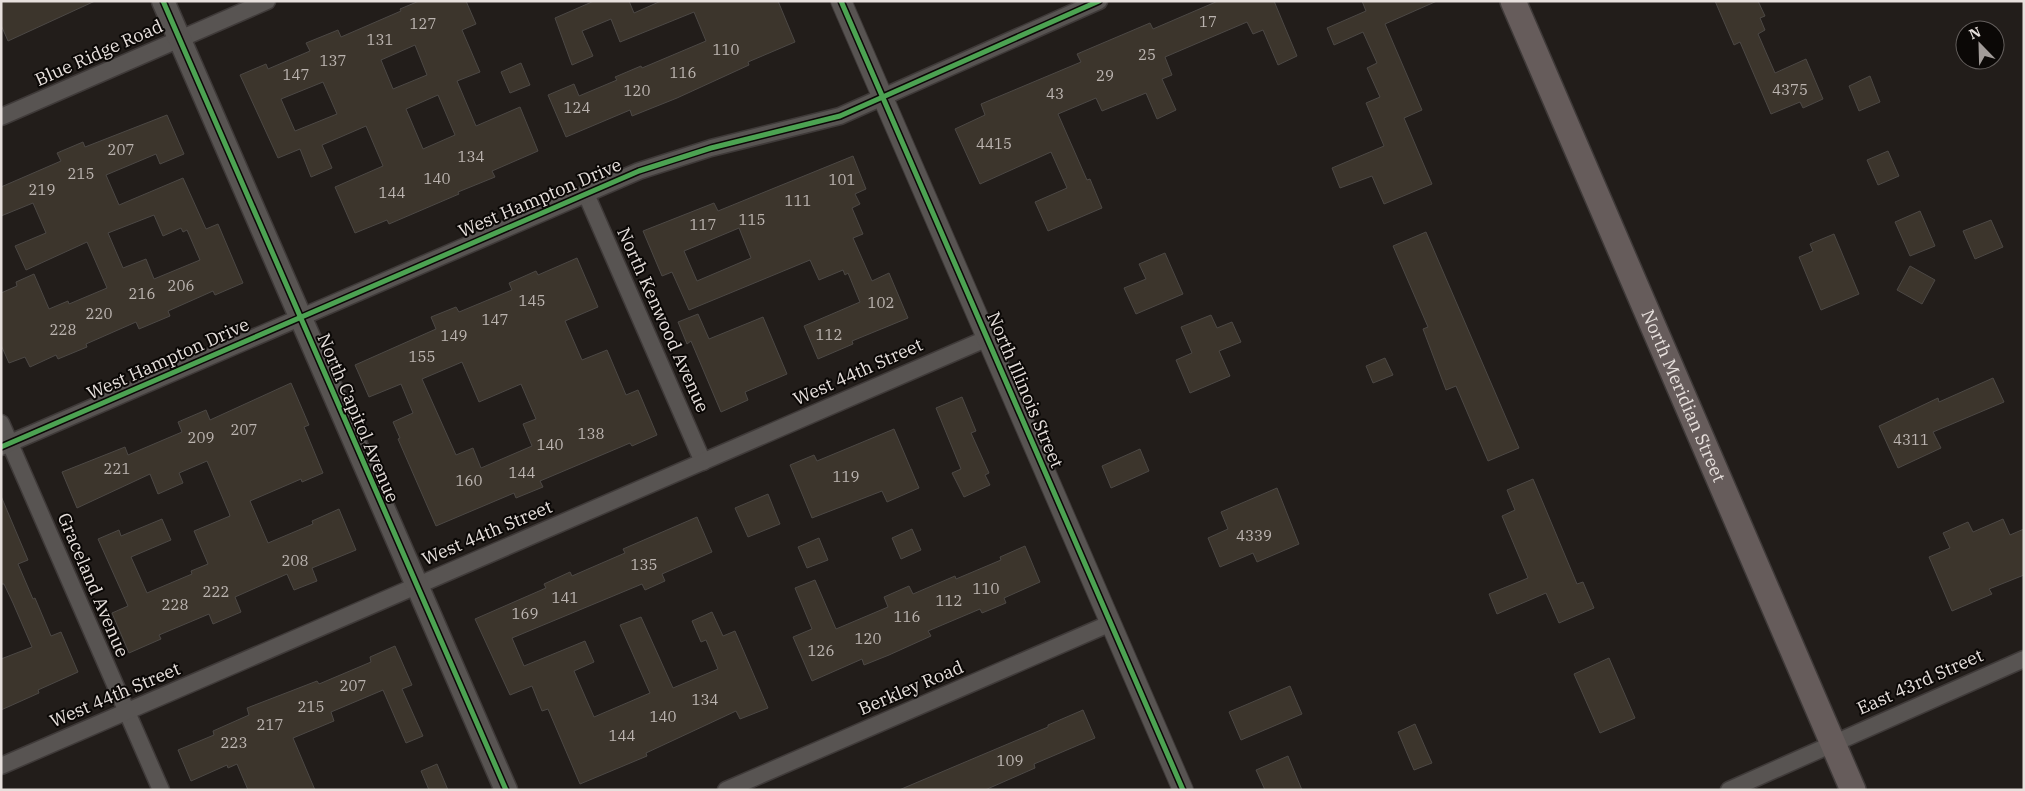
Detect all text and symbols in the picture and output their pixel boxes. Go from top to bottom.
house number: 17 [1199,12,1217,31]
street label: Blue Ridge Road [31,14,166,91]
house number: 127 [409,14,437,33]
north arrow [1955,20,2005,70]
text: N [1966,23,1984,43]
house number: 131 [366,30,394,49]
house number: 110 [712,40,740,59]
house number: 25 [1138,45,1156,64]
house number: 137 [319,51,347,70]
house number: 116 [669,63,697,82]
house number: 147 [282,65,310,84]
house number: 29 [1096,66,1114,85]
house number: 4375 [1772,80,1808,99]
house number: 120 [623,81,651,100]
house number: 43 [1046,84,1064,103]
house number: 124 [563,98,591,117]
house number: 4415 [976,134,1012,153]
house number: 207 [107,140,135,159]
house number: 134 [457,147,485,166]
street label: West Hampton Drive [455,153,625,242]
house number: 215 [67,164,95,183]
house number: 140 [423,169,451,188]
house number: 101 [828,170,856,189]
house number: 219 [28,180,56,199]
house number: 144 [378,183,406,202]
house number: 111 [784,191,812,210]
house number: 115 [738,210,766,229]
house number: 117 [689,215,717,234]
street label: North Kenwood Avenue [612,224,715,416]
house number: 206 [167,276,195,295]
house number: 216 [128,284,156,303]
house number: 145 [518,291,546,310]
house number: 102 [867,293,895,312]
house number: 220 [85,304,113,323]
street label: North Meridian Street [1636,306,1731,486]
street label: North Illinois Street [982,308,1069,471]
house number: 147 [481,310,509,329]
street label: West Hampton Drive [83,312,253,405]
house number: 228 [49,320,77,339]
house number: 112 [815,325,843,344]
house number: 149 [440,326,468,345]
street label: North Capitol Avenue [312,330,404,506]
street label: West 44th Street [789,333,926,410]
house number: 155 [408,347,436,366]
house number: 207 [230,420,258,439]
house number: 138 [577,424,605,443]
house number: 209 [187,428,215,447]
house number: 4311 [1893,430,1929,449]
house number: 140 [536,435,564,454]
house number: 221 [103,459,131,478]
house number: 144 [508,463,536,482]
house number: 119 [832,467,860,486]
house number: 160 [455,471,483,490]
street label: West 44th Street [418,495,555,570]
street label: Graceland Avenue [53,509,134,660]
house number: 4339 [1236,526,1272,545]
house number: 208 [281,551,309,570]
house number: 135 [630,555,658,574]
house number: 110 [972,579,1000,598]
house number: 222 [202,582,230,601]
house number: 141 [551,588,579,607]
house number: 112 [935,591,963,610]
house number: 228 [161,595,189,614]
house number: 169 [511,604,539,623]
house number: 116 [893,607,921,626]
house number: 120 [854,629,882,648]
house number: 126 [807,641,835,660]
street label: East 43rd Street [1853,643,1987,720]
street label: Berkley Road [855,655,967,720]
street label: West 44th Street [46,657,183,732]
house number: 207 [339,676,367,695]
house number: 134 [691,690,719,709]
house number: 215 [297,697,325,716]
house number: 140 [649,707,677,726]
house number: 217 [256,715,284,734]
house number: 144 [608,726,636,745]
house number: 223 [220,733,248,752]
house number: 109 [996,751,1024,770]

